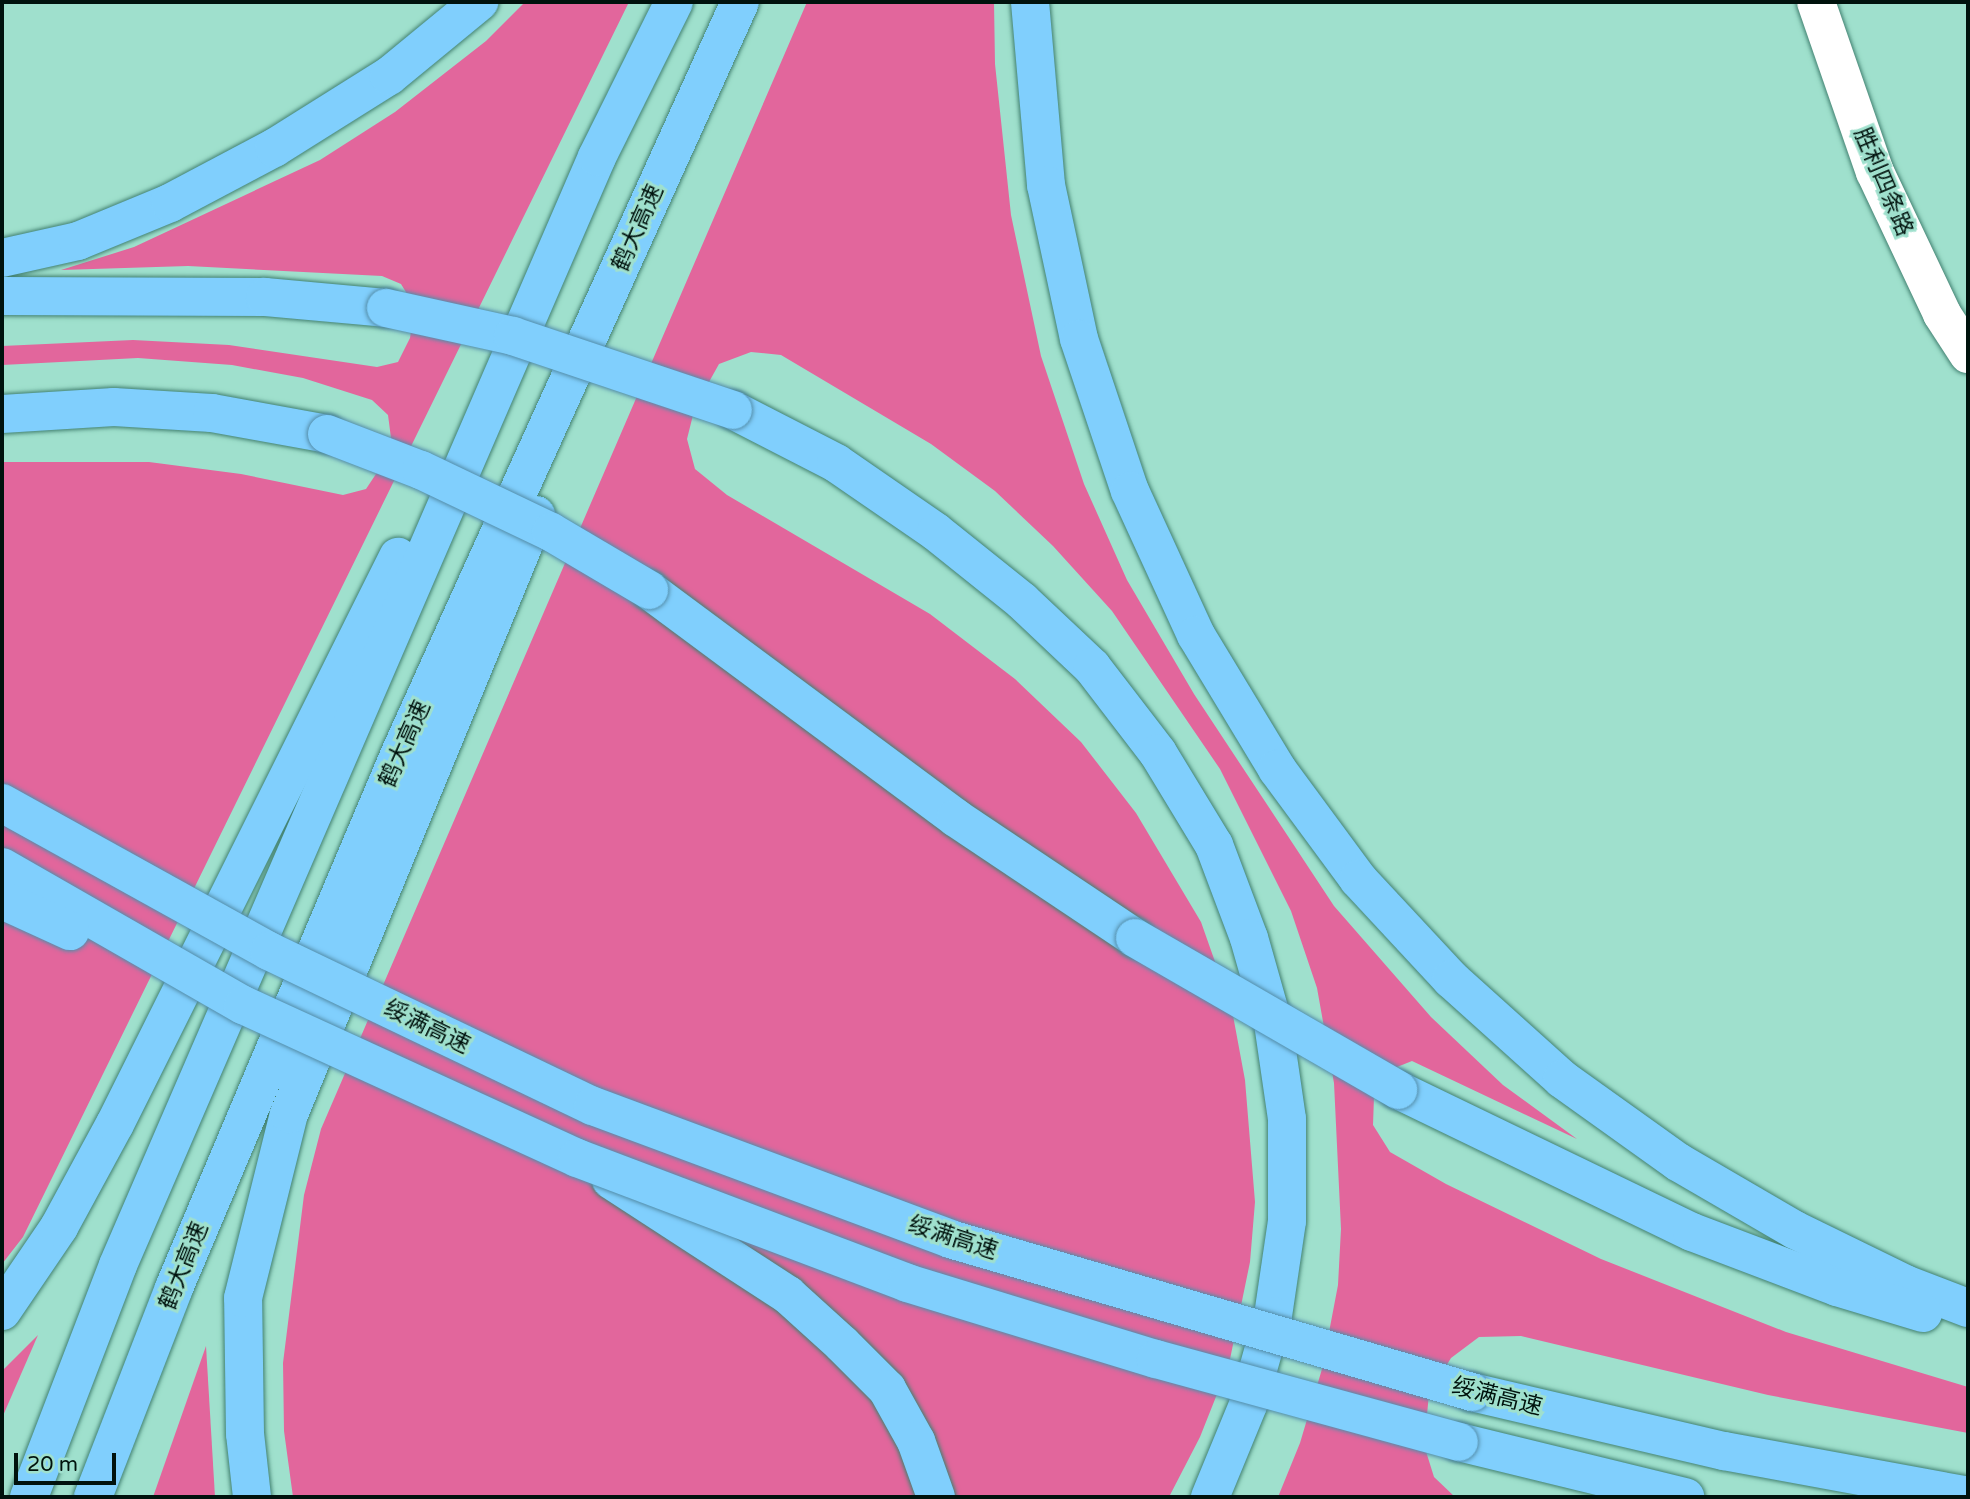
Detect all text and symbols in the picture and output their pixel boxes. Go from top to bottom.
street label: 胜利四条路 [1848,124,1918,240]
street label: 鹤大高速 [607,180,669,276]
street label: 鹤大高速 [374,696,436,792]
street label: 绥满高速 [380,994,474,1060]
street label: 绥满高速 [905,1211,1001,1265]
street label: 鹤大高速 [154,1218,214,1314]
street label: 绥满高速 [1449,1372,1545,1422]
scale bar [18,1440,119,1484]
text: 20 m [27,1452,78,1477]

